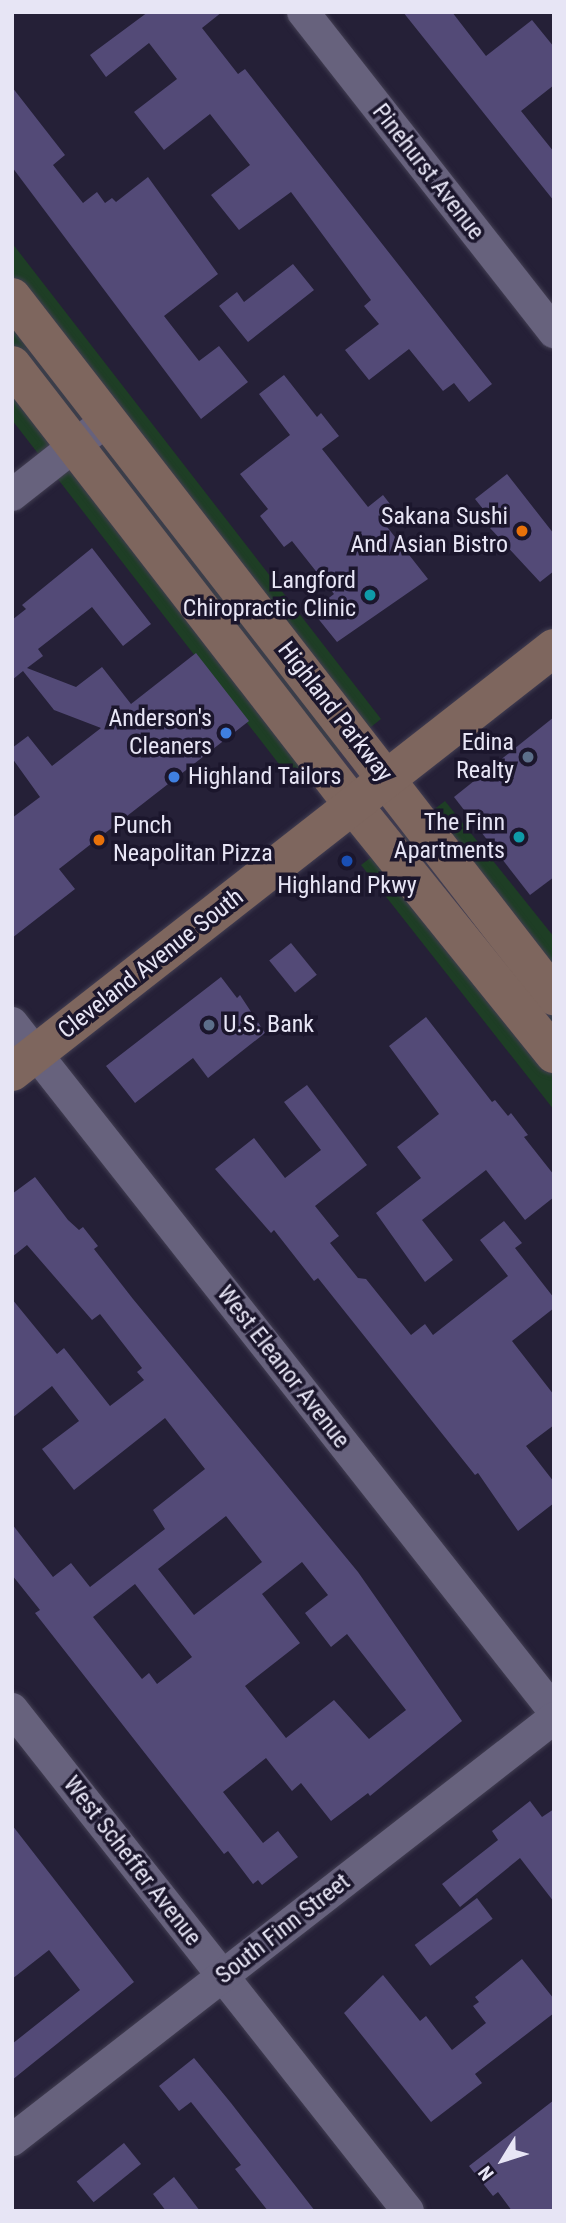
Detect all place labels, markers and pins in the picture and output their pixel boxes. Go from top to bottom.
place label: Sakana Sushi And Asian Bistro [350,503,508,559]
marker: Sakana Sushi And Asian Bistro [514,523,530,539]
place label: Langford Chiropractic Clinic [183,567,356,623]
marker: Langford Chiropractic Clinic [362,587,378,603]
place label: Anderson's Cleaners [108,705,212,761]
marker: Anderson's Cleaners [218,725,234,741]
place label: Edina Realty [456,729,514,785]
marker: Edina Realty [520,749,536,765]
place label: Highland Tailors [188,763,342,791]
marker: Highland Tailors [166,769,182,785]
place label: The Finn Apartments [394,809,505,865]
place label: Punch Neapolitan Pizza [113,812,273,868]
marker: The Finn Apartments [511,829,527,845]
marker: Punch Neapolitan Pizza [91,832,107,848]
marker: Highland Pkwy [339,853,355,869]
place label: Highland Pkwy [277,872,417,900]
place label: U.S. Bank [223,1011,314,1039]
marker: U.S. Bank [201,1017,217,1033]

